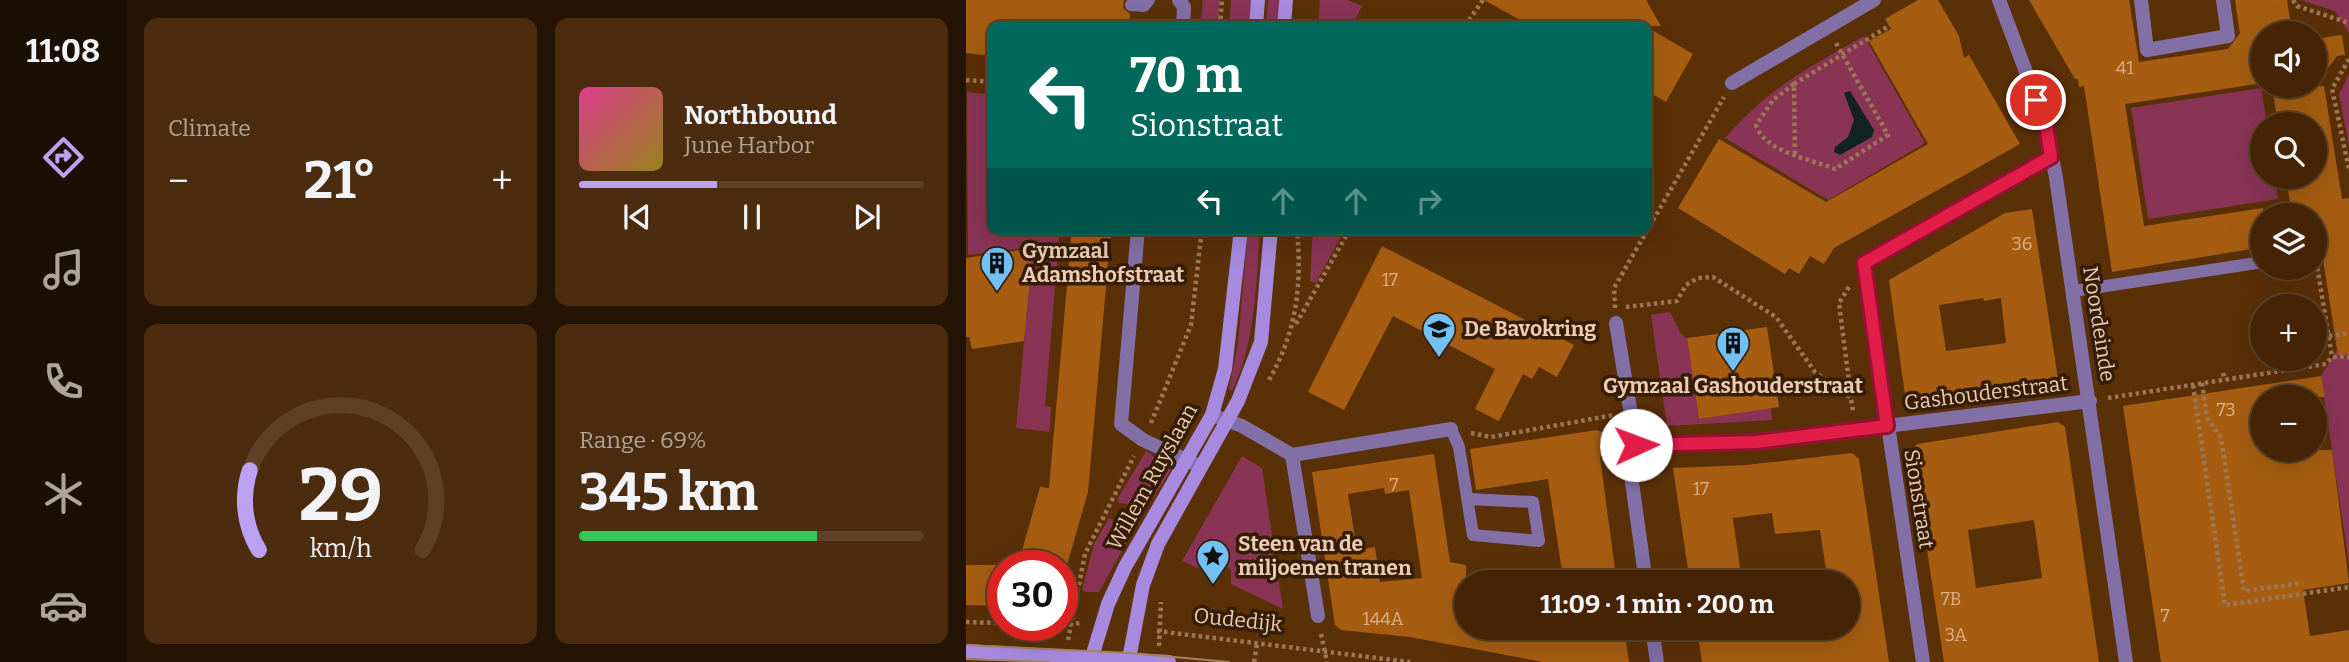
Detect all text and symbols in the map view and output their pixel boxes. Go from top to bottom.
map controls [2250,21,2327,462]
button: sound [2250,21,2327,98]
text: 11:08 [26,32,100,70]
text: 70 m [1130,46,1242,105]
icon: left [1015,49,1106,140]
house number: 41 [2116,57,2135,79]
pin [2006,70,2066,130]
icon: arrive [2017,81,2055,119]
text: Northbound [684,100,837,131]
text: Sionstraat [1130,106,1283,144]
button: search [2250,112,2327,189]
text: Climate [168,114,251,142]
text: June Harbor [684,131,814,159]
icon: directions [39,133,88,182]
text: 21° [304,149,376,212]
text: − [168,158,189,204]
text: + [491,158,513,204]
icon: left [1191,182,1229,220]
icon: ahead [1264,182,1302,220]
icon: ahead [1337,182,1375,220]
icon: right [1410,182,1448,220]
icon: previous [618,198,656,236]
icon: pause [733,198,771,236]
icon: next [848,198,886,236]
button: layers [2250,203,2327,280]
house number: 36 [2012,233,2032,255]
place label: Gymzaal Adamshofstraat [1022,238,1185,288]
building icon: Gymzaal Adamshofstraat [978,244,1016,293]
icon: music [39,245,88,294]
street label: Noordeinde [2077,264,2121,384]
house number: 17 [1382,269,1398,291]
button: + [2250,294,2327,371]
school or university icon: De Bavokring [1420,310,1458,359]
place label: De Bavokring [1464,316,1596,342]
building icon: Gymzaal Gashouderstraat [1714,324,1752,373]
icon: phone [39,357,88,406]
street label: Gashouderstraat [1903,370,2070,416]
place label: Gymzaal Gashouderstraat [1603,373,1864,399]
button: − [2250,385,2327,462]
street label: Willem Ruyslaan [1101,399,1203,555]
house number: 73 [2217,399,2235,421]
position arrow [1599,408,1673,482]
text: Range · 69% [579,426,707,454]
street label: Sionstraat [1898,447,1940,551]
text: 29 [298,452,383,539]
text: 345 km [579,461,758,524]
icon: climate [39,469,88,518]
house number: 7 [1389,474,1399,496]
house number: 17 [1693,478,1709,500]
place label: Steen van de miljoenen tranen [1238,531,1412,581]
text: km/h [310,534,372,564]
place icon: Steen van de miljoenen tranen [1194,537,1232,586]
speed limit sign: 30 [987,550,1078,641]
icon: car [39,581,88,630]
house number: 7B [1941,588,1961,610]
text: 11:09 · 1 min · 200 m [1540,589,1774,620]
street label: Oudedijk [1192,602,1284,638]
house number: 7 [2160,605,2170,627]
house number: 144A [1362,608,1404,630]
house number: 3A [1945,624,1967,646]

